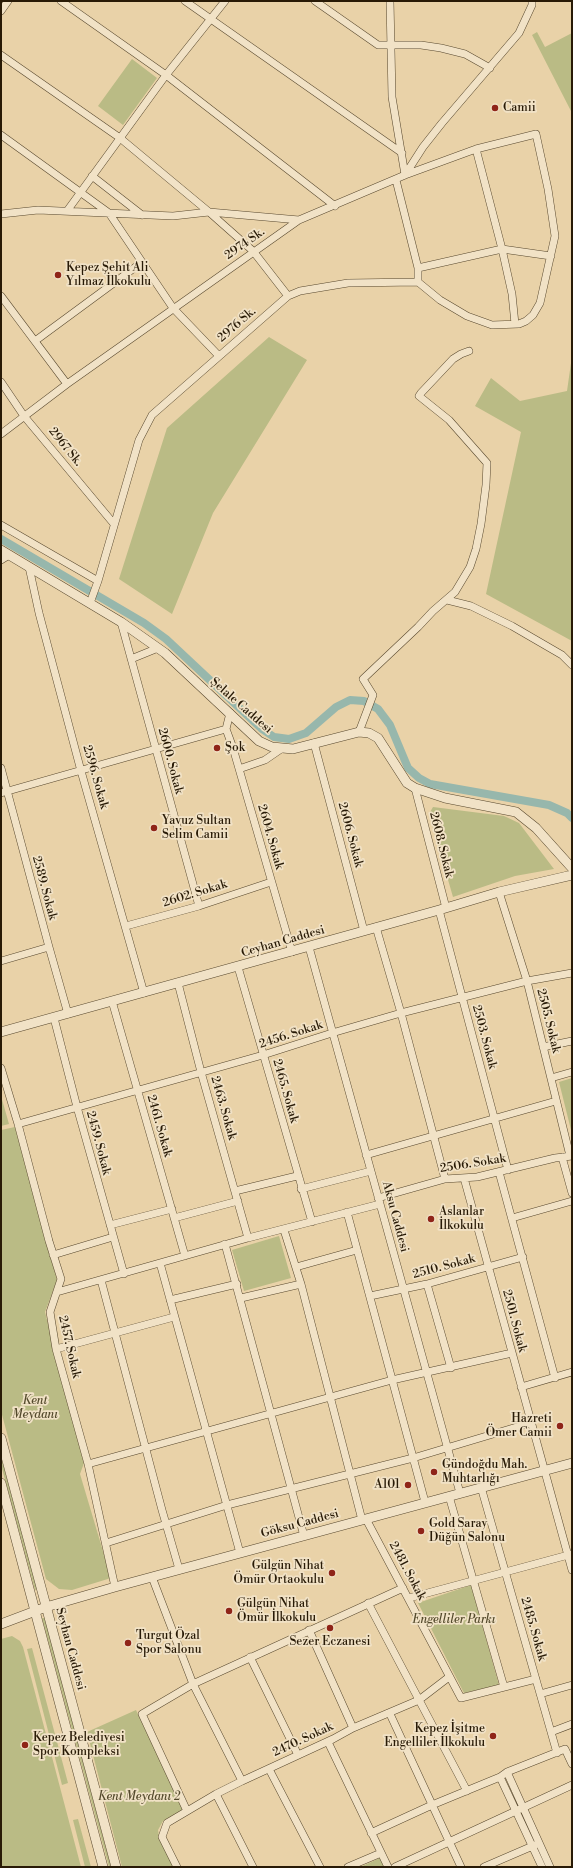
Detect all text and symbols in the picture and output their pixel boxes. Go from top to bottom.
place label: Camii [503,101,536,115]
marker: Camii [490,103,500,113]
street label: 2974 Sk. [222,225,268,263]
place label: Kepez Şehit Ali Yılmaz İlkokulu [66,261,151,289]
marker: Kepez Şehit Ali Yılmaz İlkokulu [53,270,63,280]
street label: 2976 Sk. [215,305,259,345]
street label: 2967 Sk. [45,425,85,469]
street label: Şelale Caddesi [207,675,275,737]
street label: 2600. Sokak [154,726,186,796]
place label: Şok [225,741,245,755]
street label: 2596. Sokak [79,743,111,811]
marker: Şok [212,743,222,753]
street label: 2606. Sokak [334,801,366,869]
street label: 2604. Sokak [254,803,286,871]
street label: 2608. Sokak [426,811,456,879]
place label: Yavuz Sultan Selim Camii [162,814,231,842]
marker: Yavuz Sultan Selim Camii [149,823,159,833]
street label: 2589. Sokak [29,854,59,922]
street label: 2602. Sokak [161,877,229,911]
street label: Ceyhan Caddesi [240,923,326,961]
street label: 2505. Sokak [533,987,563,1055]
street label: 2503. Sokak [469,1003,499,1071]
street label: 2456. Sokak [258,1018,324,1052]
street label: 2465. Sokak [269,1057,301,1125]
street label: 2463. Sokak [207,1074,239,1142]
street label: 2461. Sokak [143,1093,175,1159]
street label: 2459. Sokak [83,1109,113,1177]
street label: 2506. Sokak [439,1152,507,1176]
street label: Aksu Caddesi [379,1180,411,1254]
place label: Aslanlar İlkokulu [439,1205,484,1233]
marker: Aslanlar İlkokulu [426,1214,436,1224]
street label: 2510. Sokak [411,1252,477,1282]
street label: 2501. Sokak [499,1288,529,1354]
street label: 2457. Sokak [55,1314,83,1380]
park label: Kent Meydanı [12,1394,58,1422]
place label: Hazreti Ömer Camii [486,1412,552,1440]
marker: Hazreti Ömer Camii [555,1421,565,1431]
place label: Gündoğdu Mah. Muhtarlığı [442,1458,527,1486]
marker: Gündoğdu Mah. Muhtarlığı [429,1467,439,1477]
place label: A101 [374,1478,400,1492]
marker: A101 [403,1480,413,1490]
street label: Göksu Caddesi [259,1507,341,1541]
place label: Gold Saray Düğün Salonu [429,1517,505,1545]
marker: Gold Saray Düğün Salonu [416,1526,426,1536]
street label: 2481. Sokak [386,1539,428,1603]
place label: Gülgün Nihat Ömür Ortaokulu [234,1559,324,1587]
marker: Gülgün Nihat Ömür Ortaokulu [327,1568,337,1578]
street label: 2485. Sokak [517,1595,549,1663]
place label: Gülgün Nihat Ömür İlkokulu [237,1597,316,1625]
street label: Seyhan Caddesi [52,1606,88,1692]
marker: Gülgün Nihat Ömür İlkokulu [224,1606,234,1616]
park label: Engelliler Parkı [412,1613,496,1627]
marker: Sezer Eczanesi [325,1623,335,1633]
place label: Turgut Özal Spor Salonu [136,1629,201,1657]
place label: Sezer Eczanesi [289,1635,371,1649]
marker: Turgut Özal Spor Salonu [123,1638,133,1648]
street label: 2470. Sokak [270,1720,336,1760]
place label: Kepez İşitme Engelliler İlkokulu [384,1722,485,1750]
place label: Kepez Belediyesi Spor Kompleksi [33,1731,125,1759]
marker: Kepez İşitme Engelliler İlkokulu [488,1731,498,1741]
marker: Kepez Belediyesi Spor Kompleksi [20,1740,30,1750]
park label: Kent Meydanı 2 [98,1790,180,1804]

